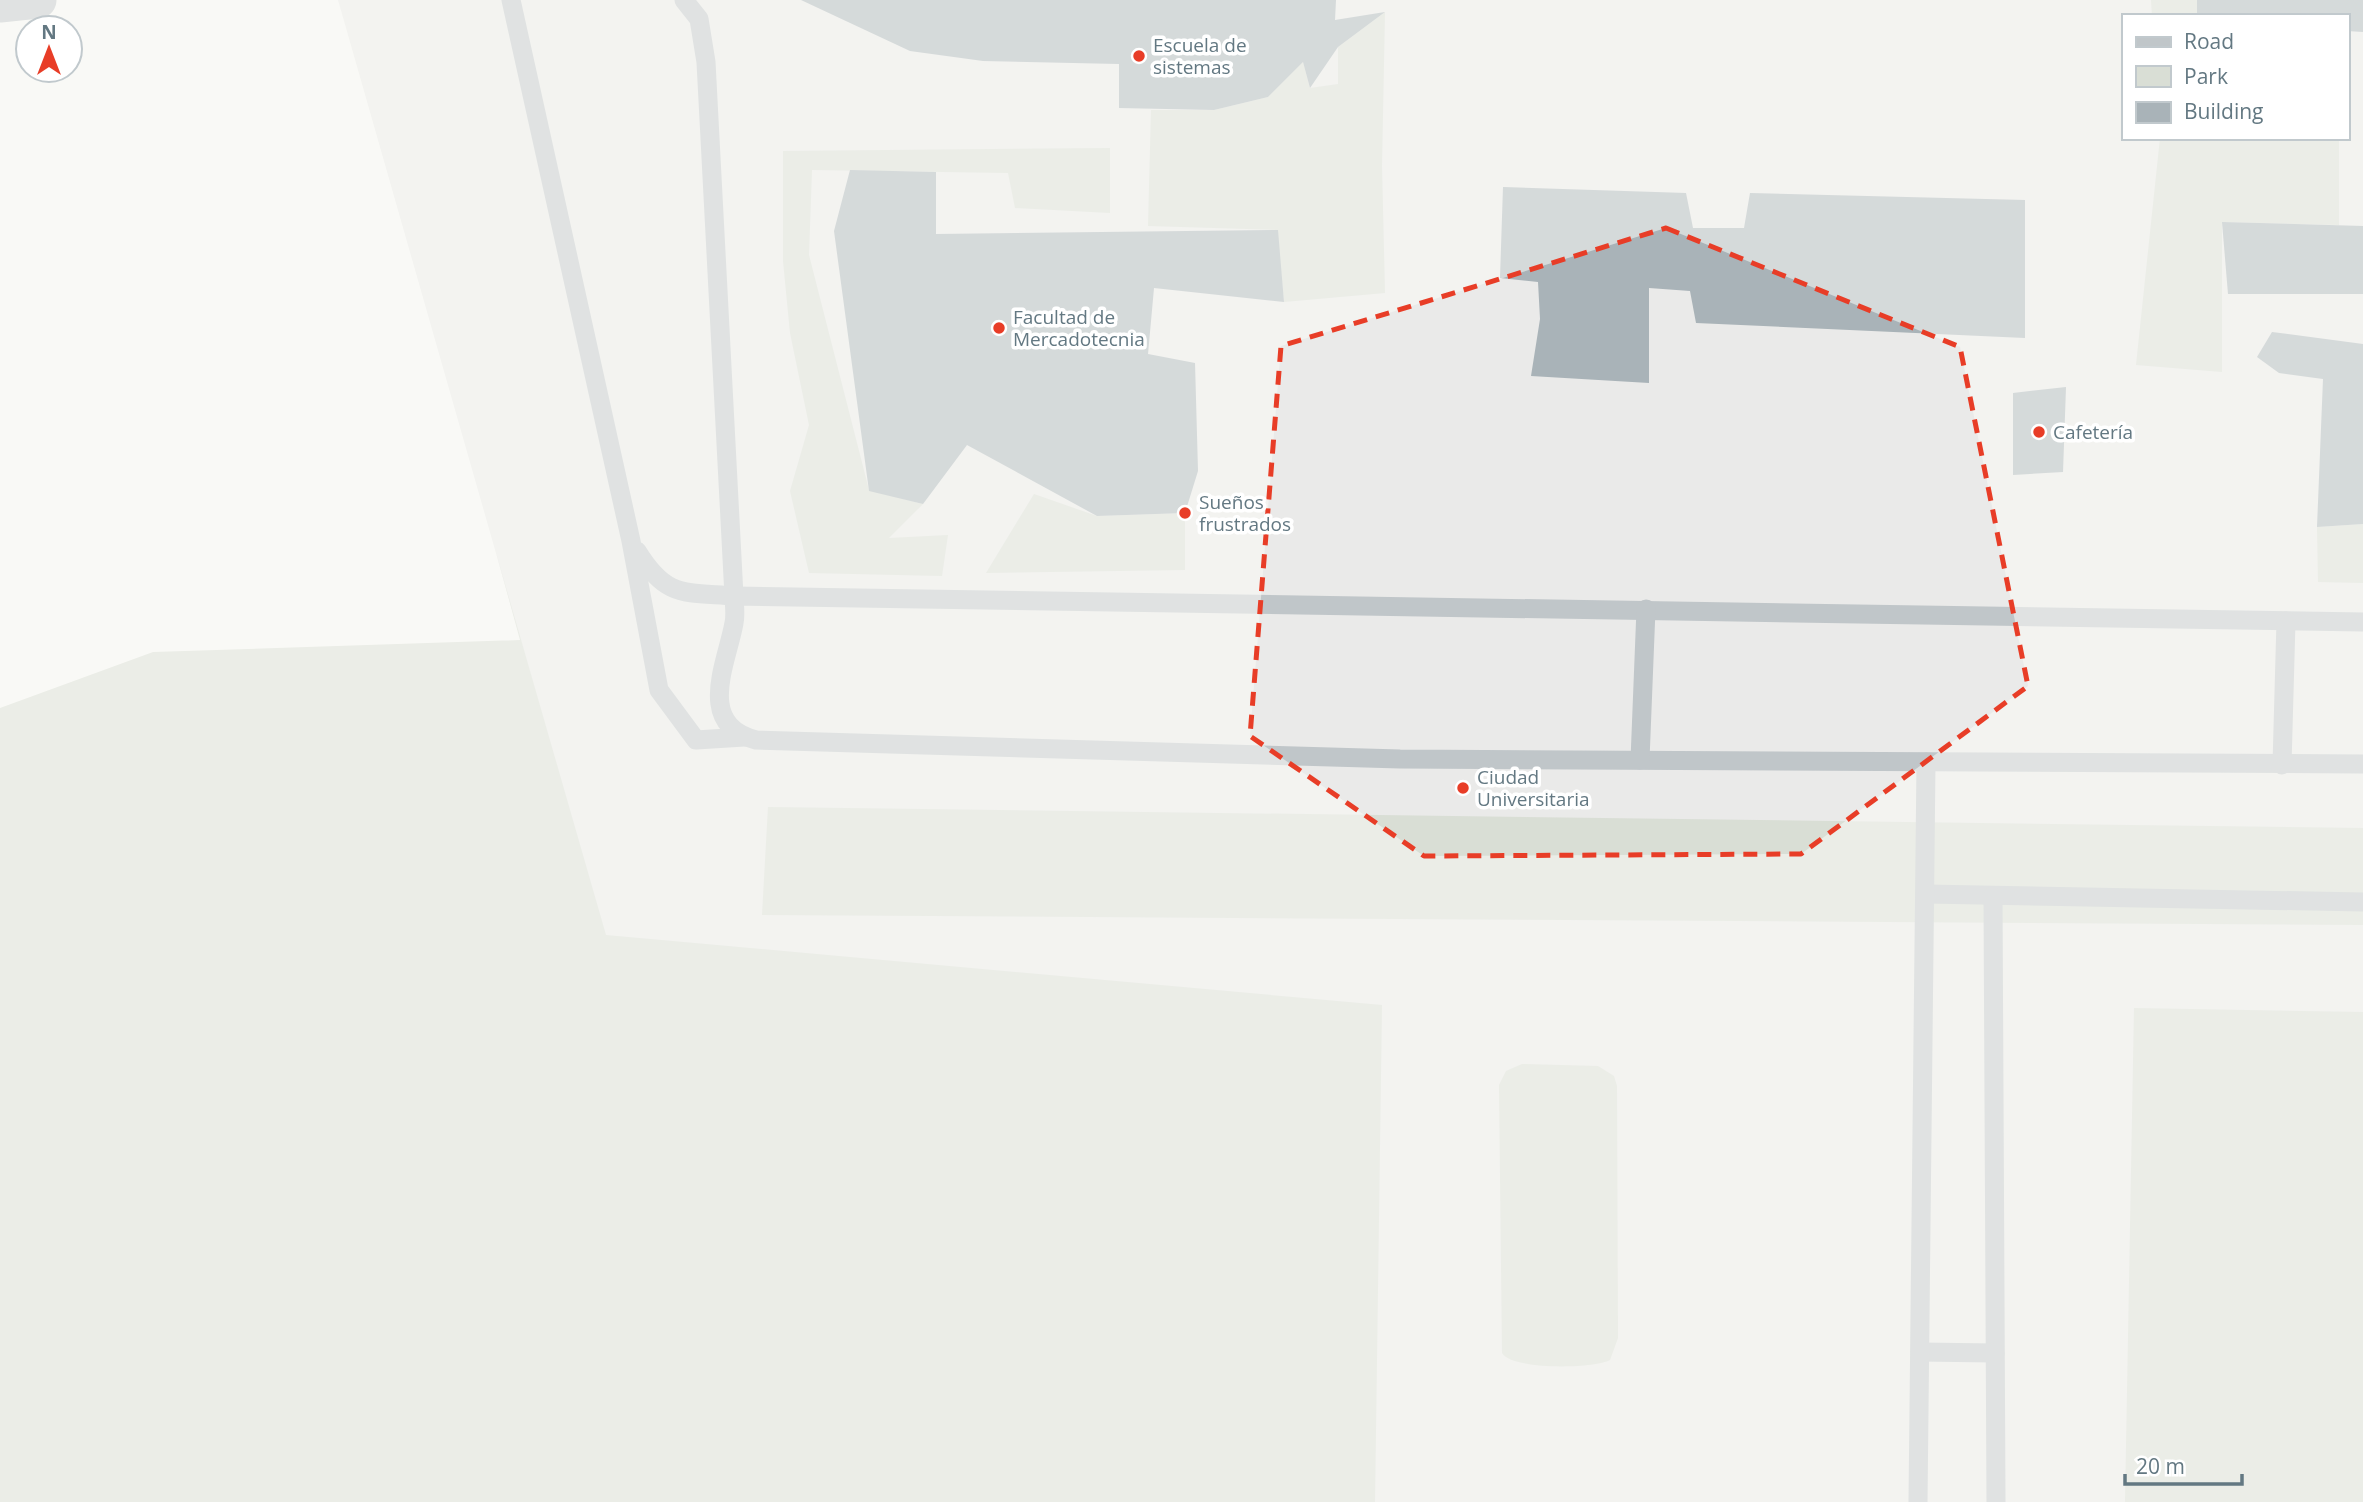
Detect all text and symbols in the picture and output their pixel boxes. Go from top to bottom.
north arrow [14,14,84,84]
legend [2122,14,2349,140]
text: N [41,19,57,45]
text: Road [2184,27,2234,55]
place label: Escuela de sistemas [1153,32,1247,80]
marker: Escuela de sistemas [1131,48,1147,64]
text: Park [2184,62,2228,90]
text: Building [2184,97,2263,125]
place label: Facultad de Mercadotecnia [1013,304,1145,352]
marker: Facultad de Mercadotecnia [991,320,1007,336]
place label: Cafetería [2053,419,2133,445]
marker: Cafetería [2031,424,2047,440]
place label: Sueños frustrados [1199,489,1291,537]
marker: Sueños frustrados [1177,505,1193,521]
place label: Ciudad Universitaria [1477,764,1590,812]
marker: Ciudad Universitaria [1455,780,1471,796]
scale bar [2125,1442,2242,1486]
text: 20 m [2136,1452,2185,1480]

